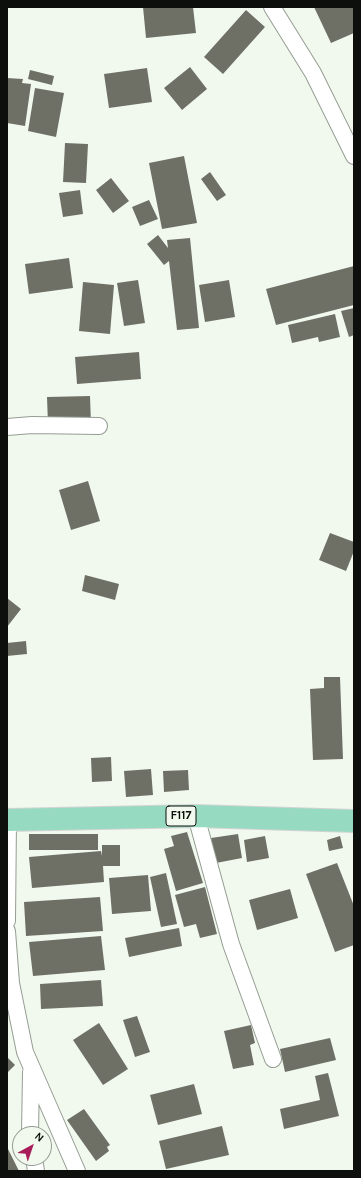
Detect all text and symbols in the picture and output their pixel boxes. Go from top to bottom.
road number: F117 [166,806,196,826]
north arrow [12,1126,52,1166]
text: N [32,1130,47,1145]

